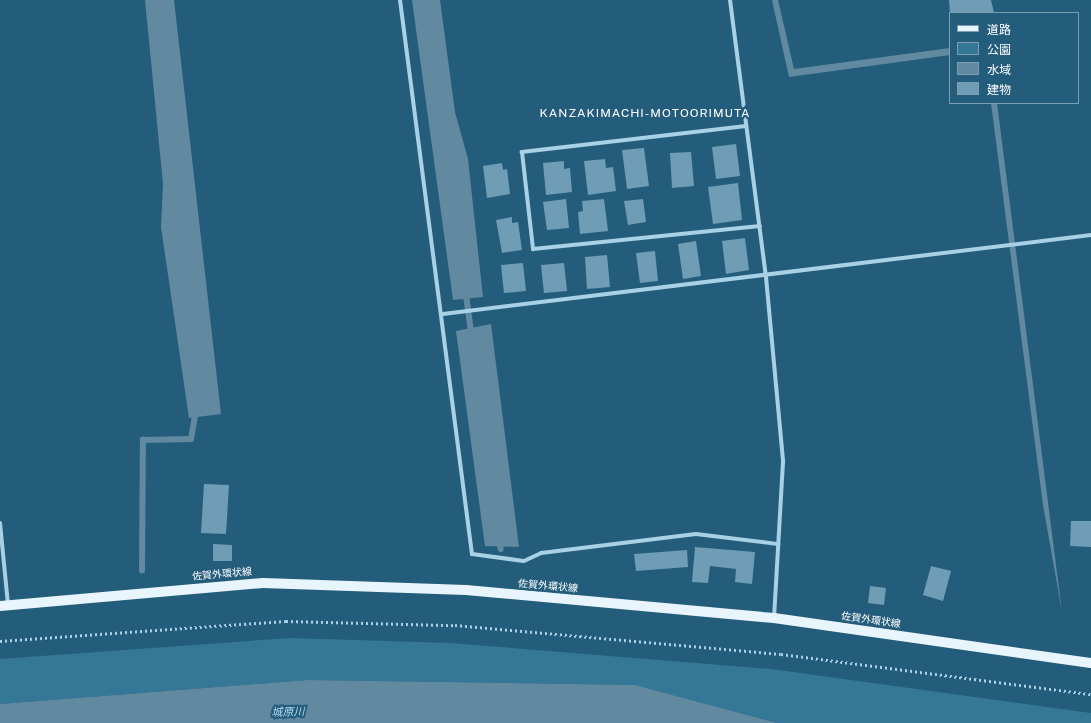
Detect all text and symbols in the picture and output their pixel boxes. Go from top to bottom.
legend [949,12,1079,104]
text: 道路 [987,23,1011,37]
text: 公園 [987,43,1011,57]
text: 水域 [987,63,1011,77]
text: 建物 [987,83,1011,97]
district label: KANZAKIMACHI-MOTOORIMUTA [539,107,751,121]
street label: 佐賀外環状線 [192,565,252,583]
street label: 佐賀外環状線 [518,577,578,595]
street label: 佐賀外環状線 [840,610,902,630]
water label: 城原川 [271,705,305,719]

